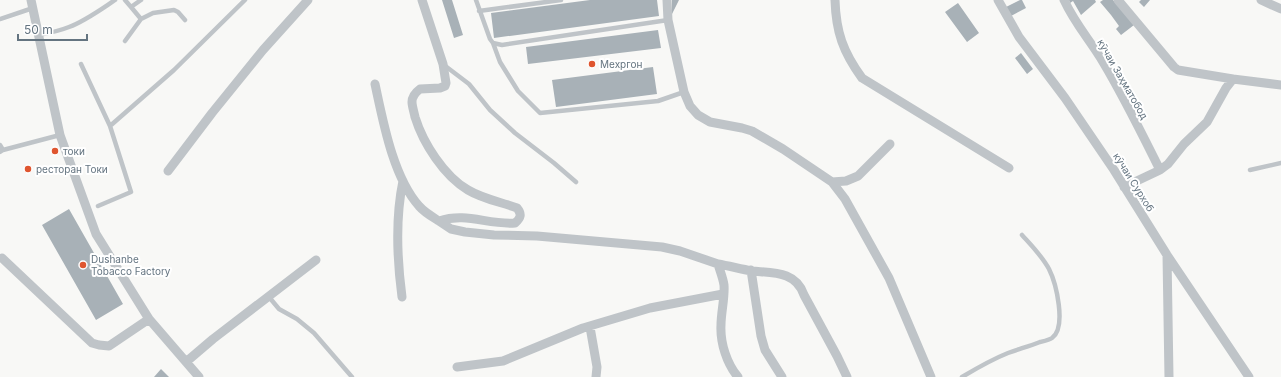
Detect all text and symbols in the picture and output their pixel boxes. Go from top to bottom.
scale bar [18,16,87,42]
text: 50 m [24,22,53,37]
street label: кӯчаи Заҳматобод [1095,37,1151,121]
place label: Мехргон [600,58,642,70]
marker: Мехргон [587,59,597,69]
place label: токи [63,145,85,157]
marker: токи [50,146,60,156]
street label: кӯчаи Сурхоб [1111,150,1157,214]
place label: ресторан Токи [36,163,108,175]
marker: ресторан Токи [23,164,33,174]
place label: Dushanbe Tobacco Factory [91,253,171,277]
marker: Dushanbe Tobacco Factory [78,260,88,270]

